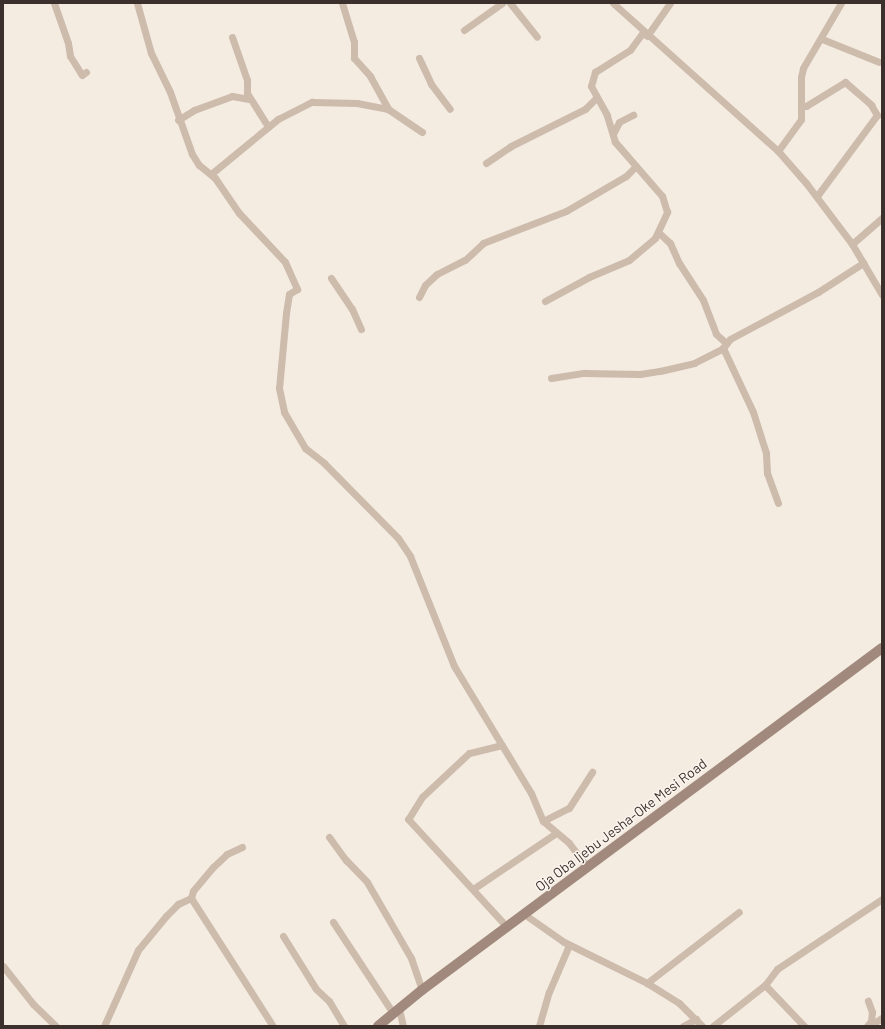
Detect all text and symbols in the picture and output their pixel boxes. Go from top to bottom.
street label: Oja Oba Ijebu Jesha-Oke Mesi Road [532,755,710,895]

